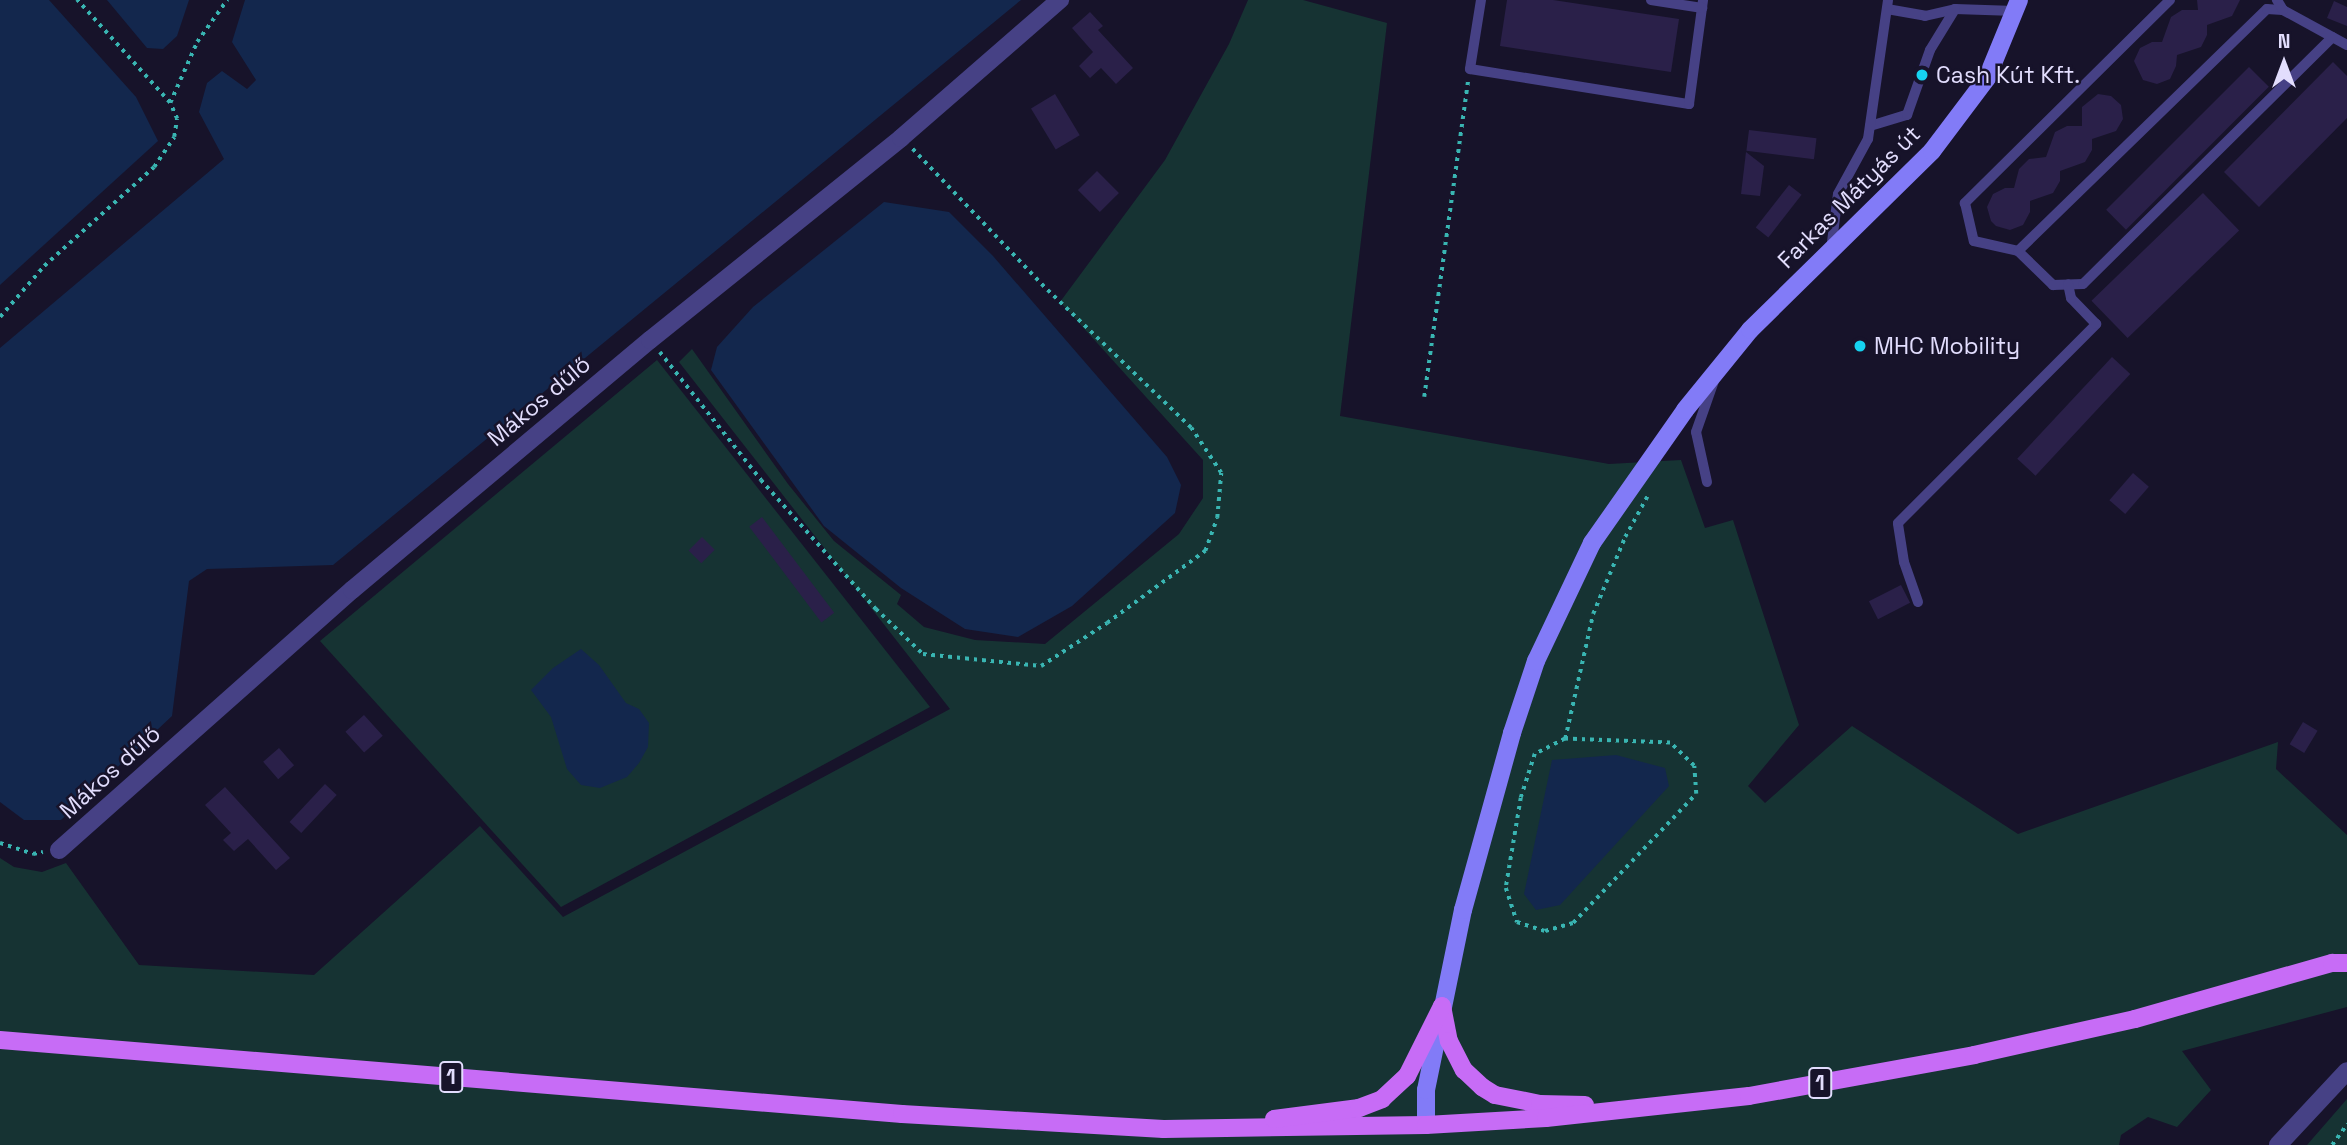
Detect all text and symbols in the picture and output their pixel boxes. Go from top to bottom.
north arrow [2249,28,2319,98]
text: N [2278,29,2290,54]
place label: Cash Kút Kft. [1936,61,2080,89]
marker: Cash Kút Kft. [1914,67,1930,83]
street label: Farkas Mátyás út [1772,120,1926,274]
place label: MHC Mobility [1874,332,2020,360]
marker: MHC Mobility [1852,338,1868,354]
street label: Mákos dűlő [482,350,596,452]
street label: Mákos dűlő [54,720,166,824]
road number: 1 [439,1060,463,1094]
road number: 1 [1808,1066,1832,1100]

